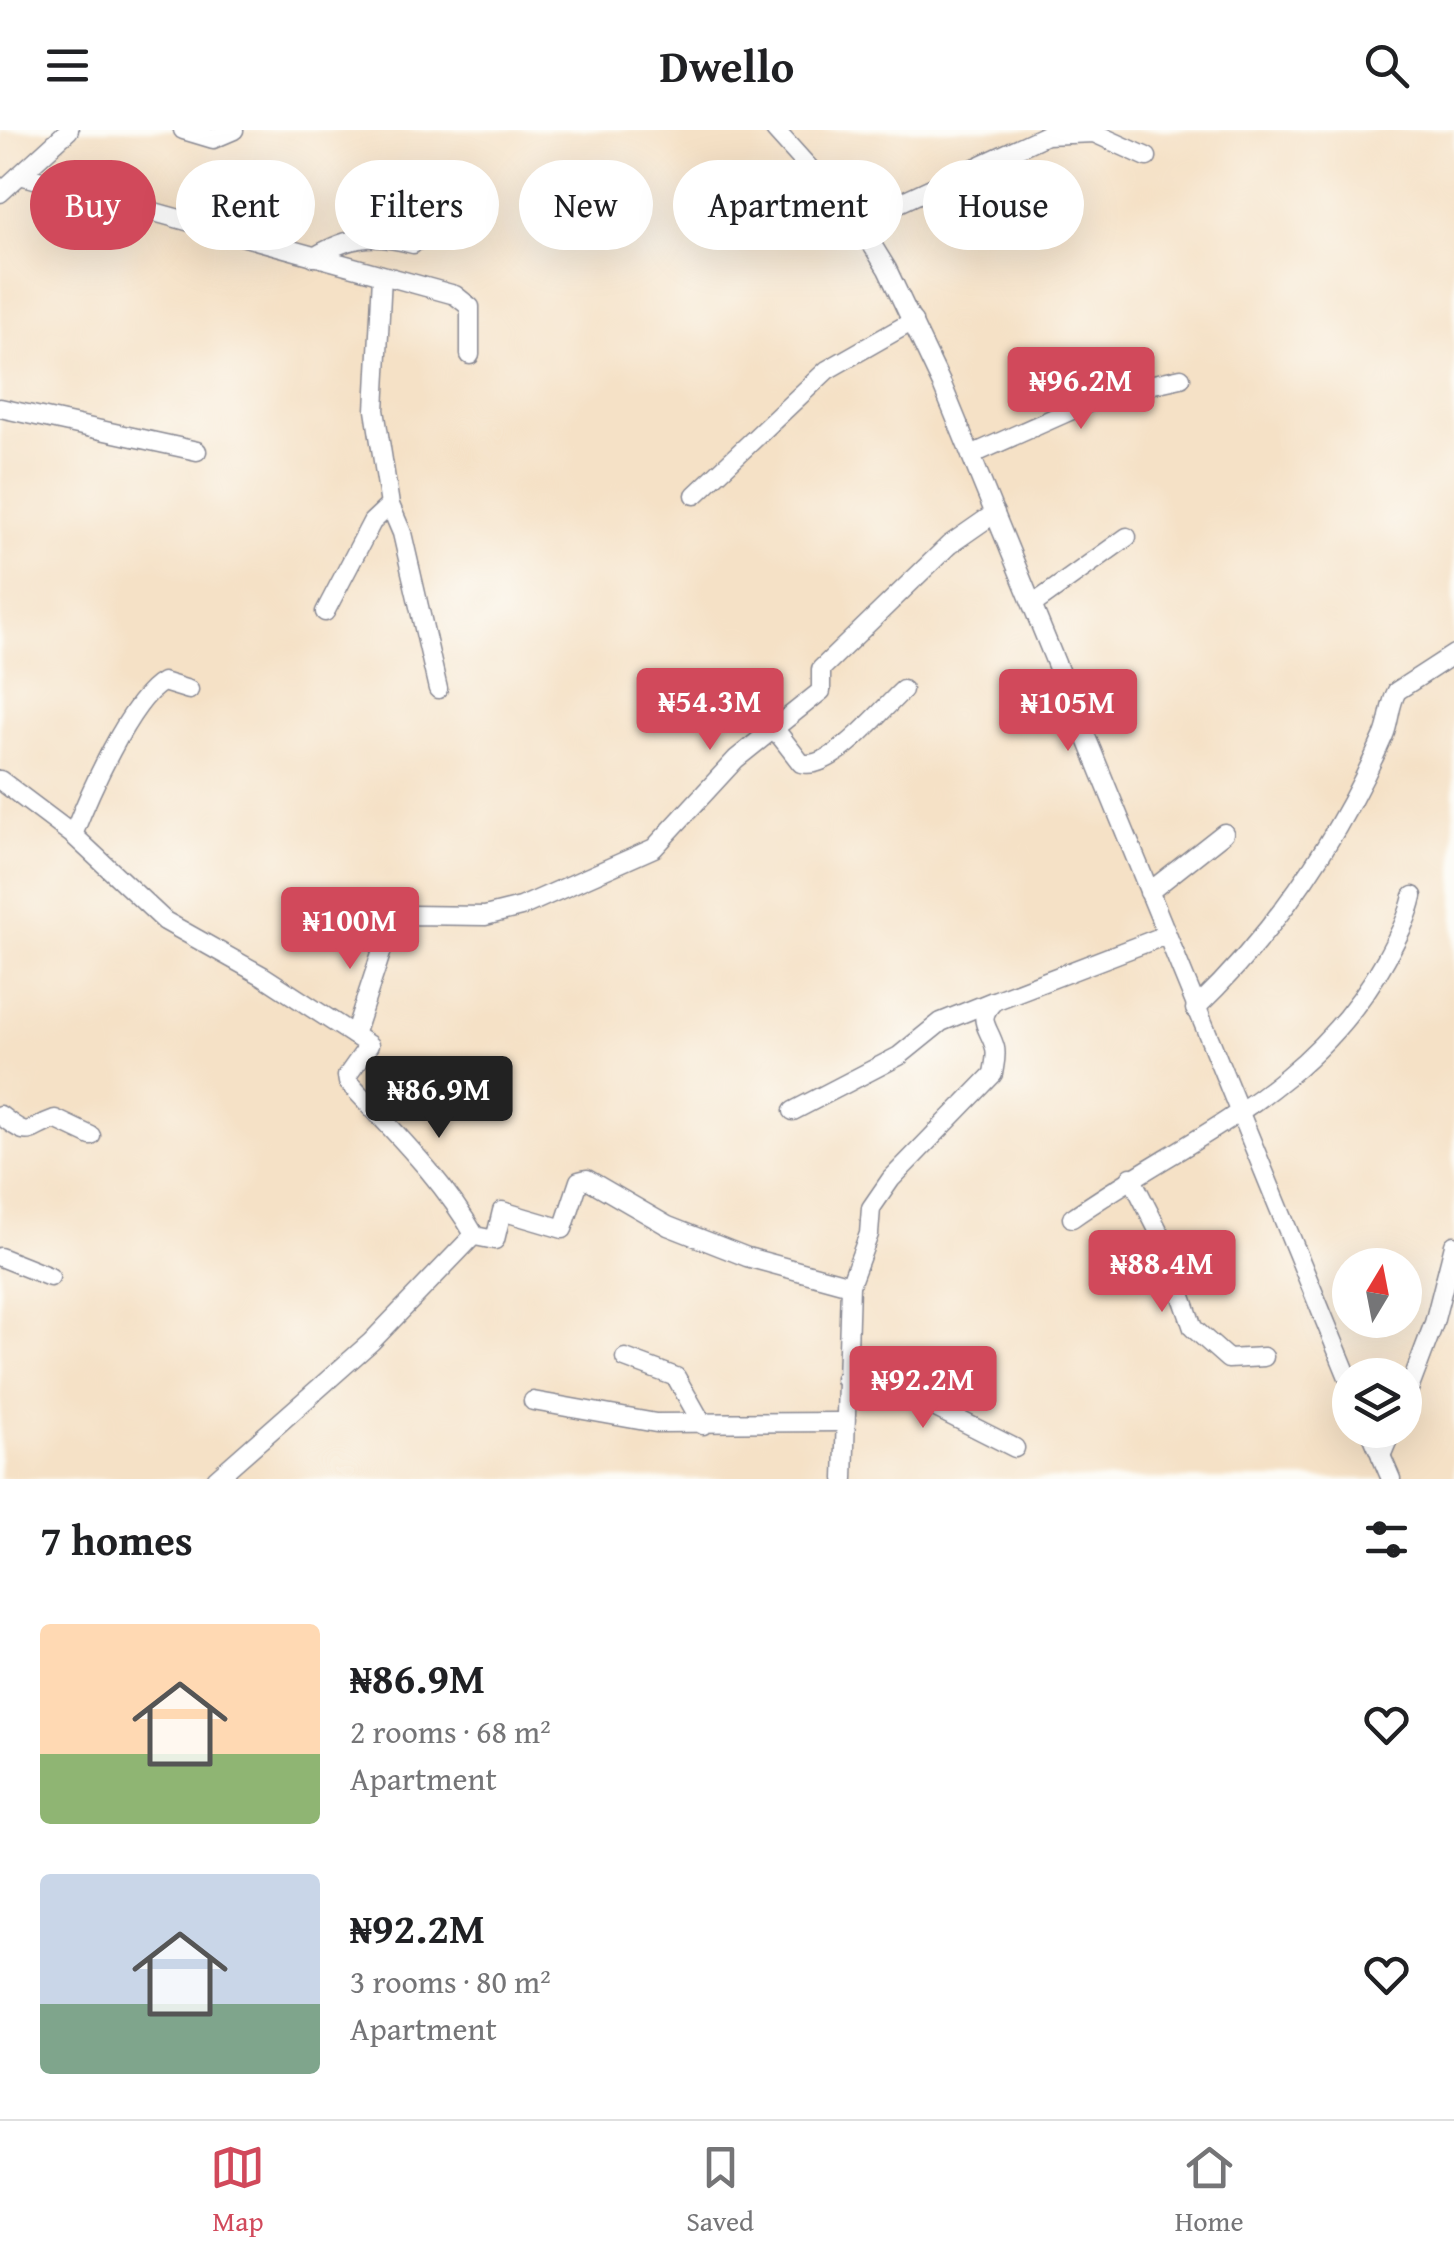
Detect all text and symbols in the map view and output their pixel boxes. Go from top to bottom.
text: Dwello [660,33,794,98]
icon: menu [40,38,95,93]
icon: search [1359,38,1414,93]
chip: Buy [30,160,156,250]
chip: Rent [176,160,315,250]
chip: Filters [335,160,499,250]
chip: New [519,160,653,250]
chip: Apartment [673,160,903,250]
chip: House [923,160,1084,250]
pin: ₦96.2M [1000,347,1162,432]
text: ₦96.2M [1030,356,1132,403]
pin: ₦54.3M [629,668,791,753]
pin: ₦105M [998,669,1138,754]
text: ₦54.3M [659,677,761,724]
text: ₦105M [1021,678,1115,725]
pin: ₦100M [280,887,420,972]
text: ₦100M [303,896,397,943]
pin: ₦86.9M [358,1056,520,1141]
text: ₦86.9M [388,1065,490,1112]
pin: ₦88.4M [1081,1230,1243,1315]
text: ₦88.4M [1111,1239,1213,1286]
north arrow [1332,1248,1422,1338]
map controls [1332,1248,1422,1448]
pin: ₦92.2M [842,1346,1004,1431]
text: ₦92.2M [872,1355,974,1402]
button: layers [1332,1358,1422,1448]
text: 7 homes [40,1509,193,1570]
icon: filters [1359,1512,1414,1567]
text: ₦86.9M [350,1647,485,1708]
icon: home [120,1664,240,1784]
icon: heart [1359,1697,1414,1752]
text: 2 rooms · 68 m² [350,1708,551,1755]
text: Apartment [350,1755,497,1802]
text: ₦92.2M [350,1897,485,1958]
icon: home [120,1914,240,2034]
icon: heart [1359,1947,1414,2002]
text: 3 rooms · 80 m² [350,1958,551,2005]
text: Apartment [350,2005,497,2052]
tab: Map [210,2140,265,2241]
tab: Saved [686,2140,754,2241]
tab: Home [1175,2140,1244,2241]

